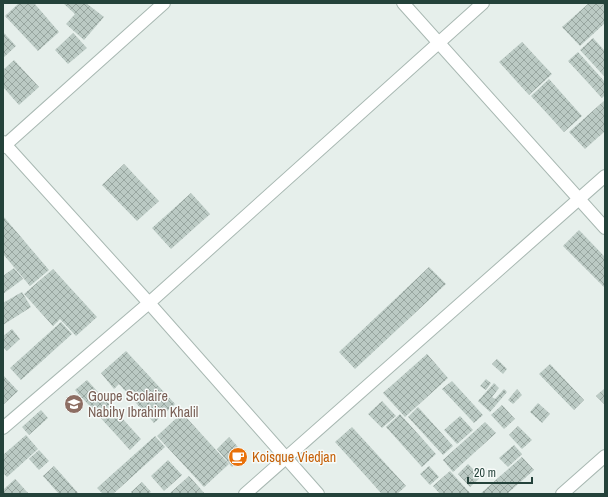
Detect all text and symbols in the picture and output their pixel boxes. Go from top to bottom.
place label: Goupe Scolaire Nabihy Ibrahim Khalil [88,387,198,421]
school or university icon: Goupe Scolaire Nabihy Ibrahim Khalil [63,393,85,415]
cafe icon: Koisque Viedjan [227,446,249,468]
place label: Koisque Viedjan [252,448,336,466]
scale bar [468,459,532,485]
text: 20 m [474,465,496,481]

